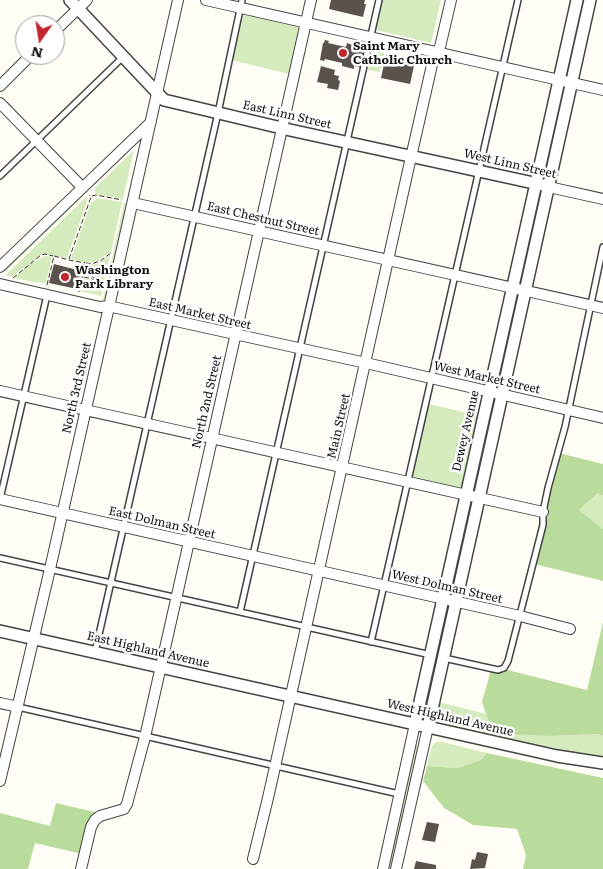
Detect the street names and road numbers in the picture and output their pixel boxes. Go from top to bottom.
street label: East Linn Street [241,98,333,132]
street label: West Linn Street [462,146,558,182]
street label: East Chestnut Street [205,199,321,239]
street label: East Market Street [147,295,253,333]
street label: North 3rd Street [59,341,95,435]
street label: North 2nd Street [189,354,225,450]
street label: West Market Street [432,359,542,397]
street label: Dewey Avenue [450,389,482,473]
street label: Main Street [324,392,354,460]
street label: East Dolman Street [107,504,217,542]
street label: West Dolman Street [390,567,504,607]
street label: East Highland Avenue [85,629,211,671]
street label: West Highland Avenue [385,696,515,740]

